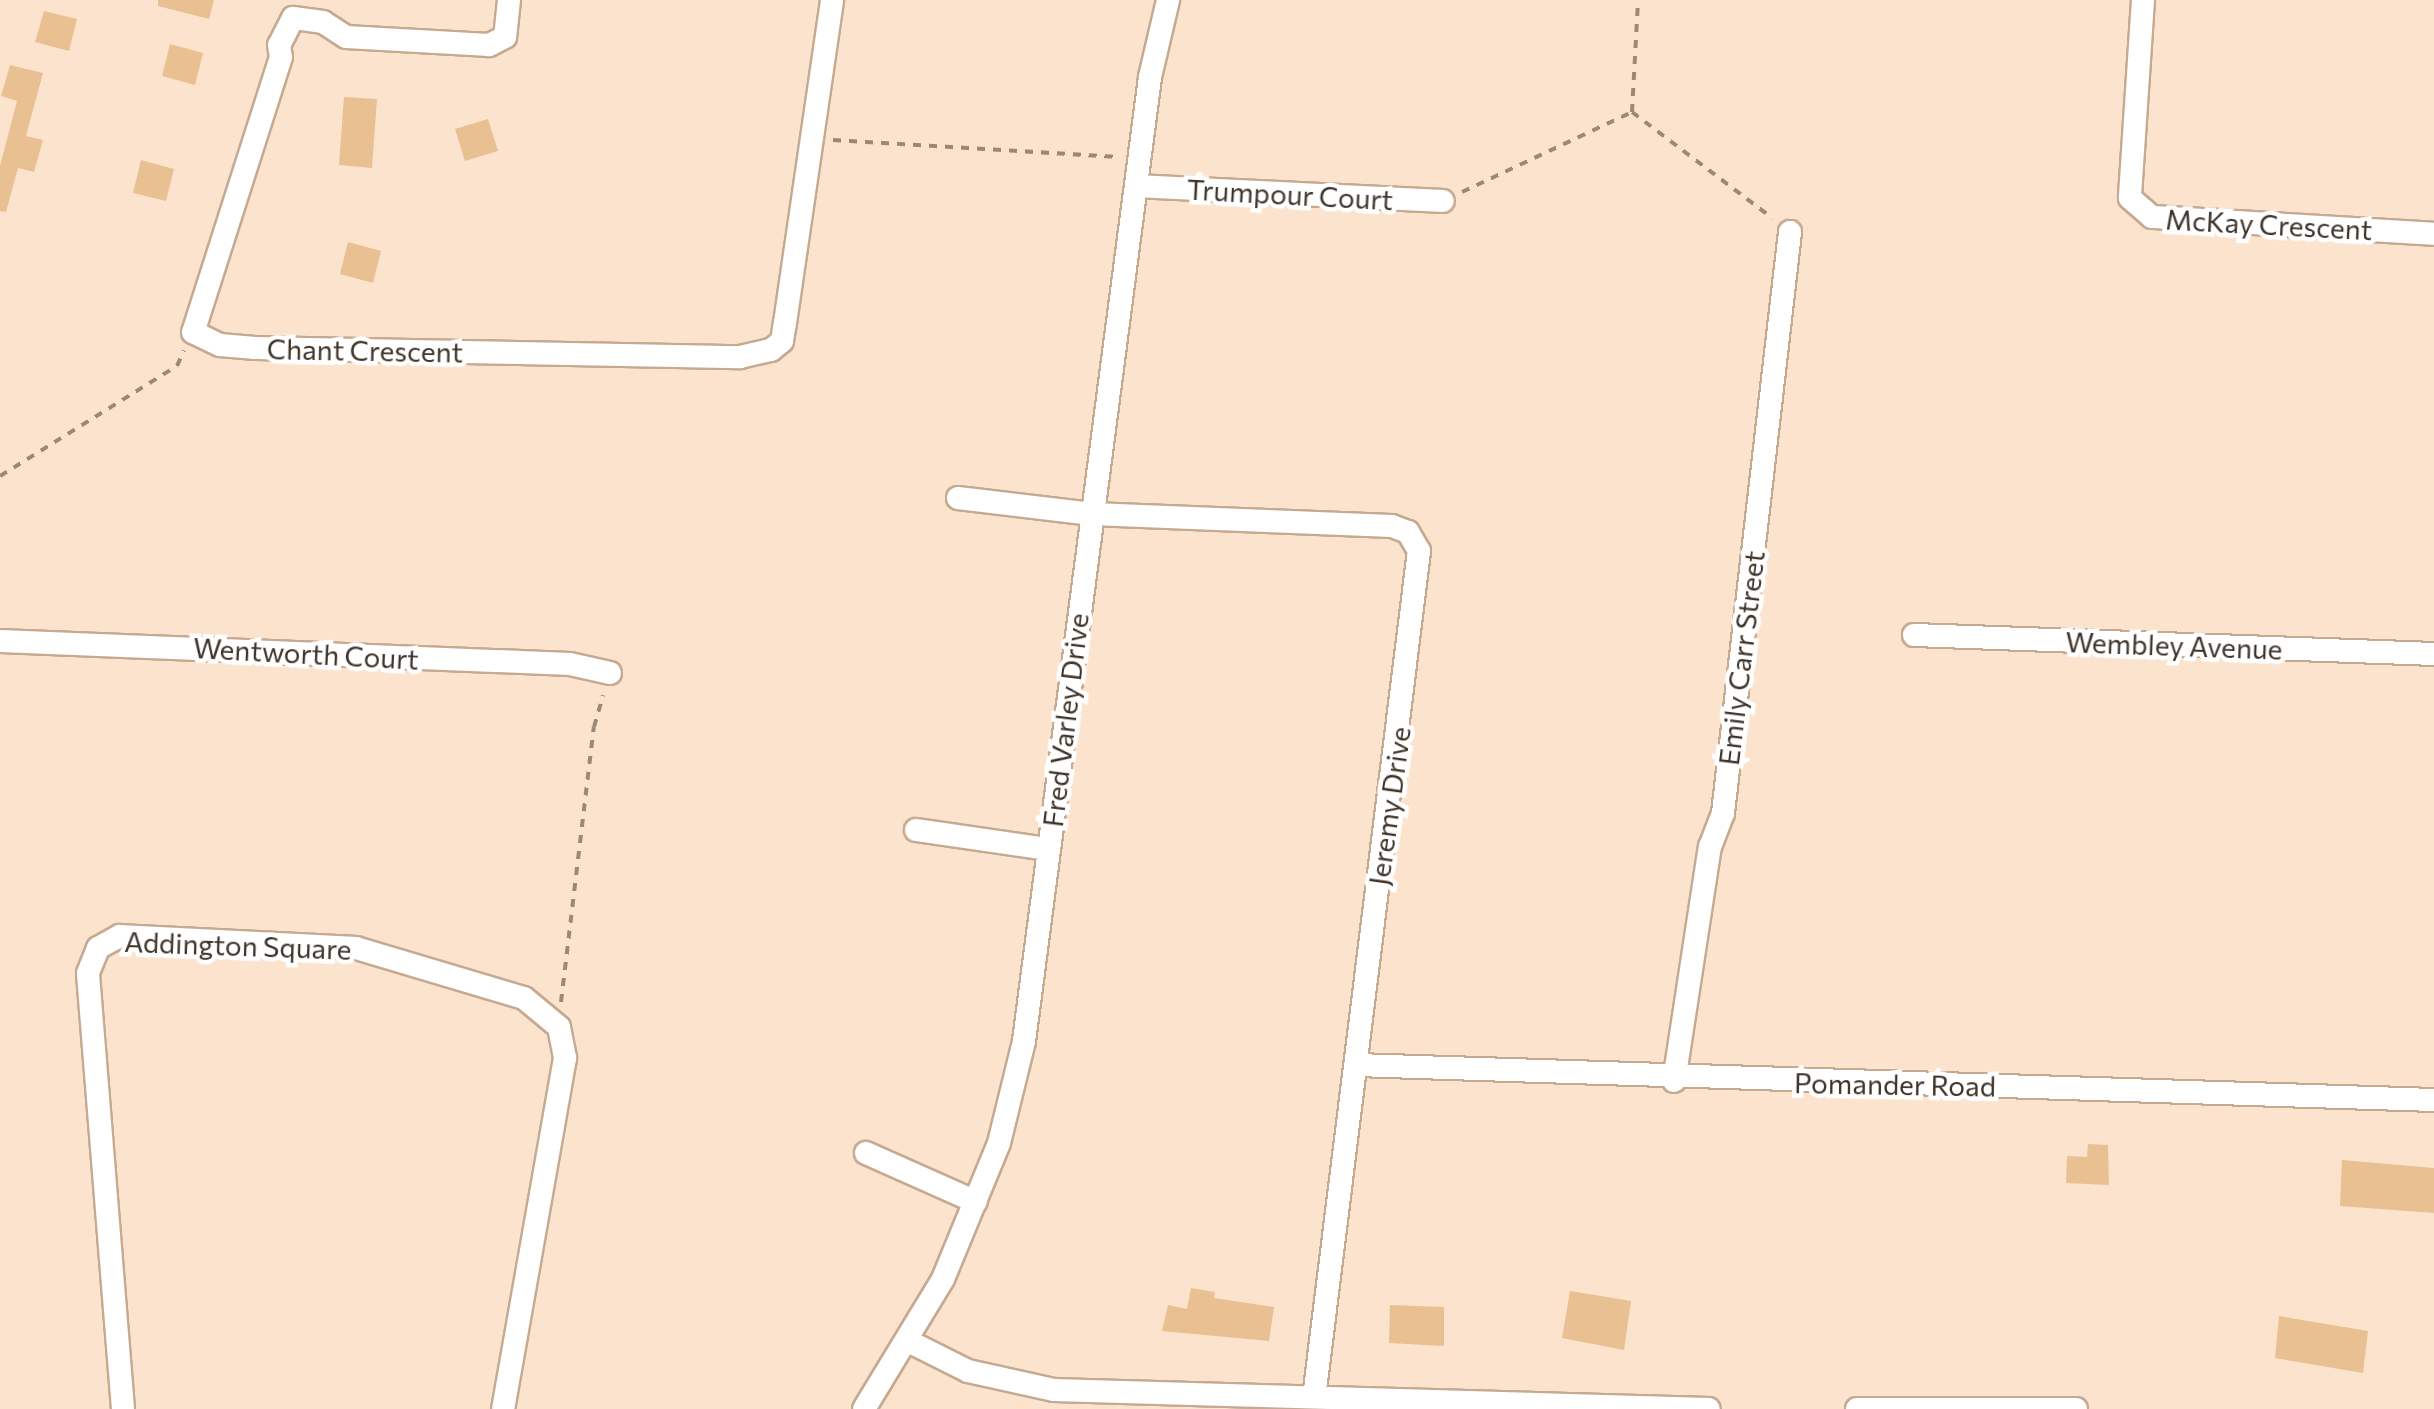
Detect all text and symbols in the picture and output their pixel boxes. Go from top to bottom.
street label: Trumpour Court [1186,172,1394,216]
street label: McKay Crescent [2165,202,2373,246]
street label: Chant Crescent [267,331,463,369]
street label: Emily Carr Street [1711,549,1771,767]
street label: Fred Varley Drive [1035,611,1095,829]
street label: Wembley Avenue [2065,624,2283,666]
street label: Wentworth Court [192,630,420,676]
street label: Jeremy Drive [1361,724,1417,888]
street label: Addington Square [124,924,352,966]
street label: Pomander Road [1794,1065,1996,1103]

